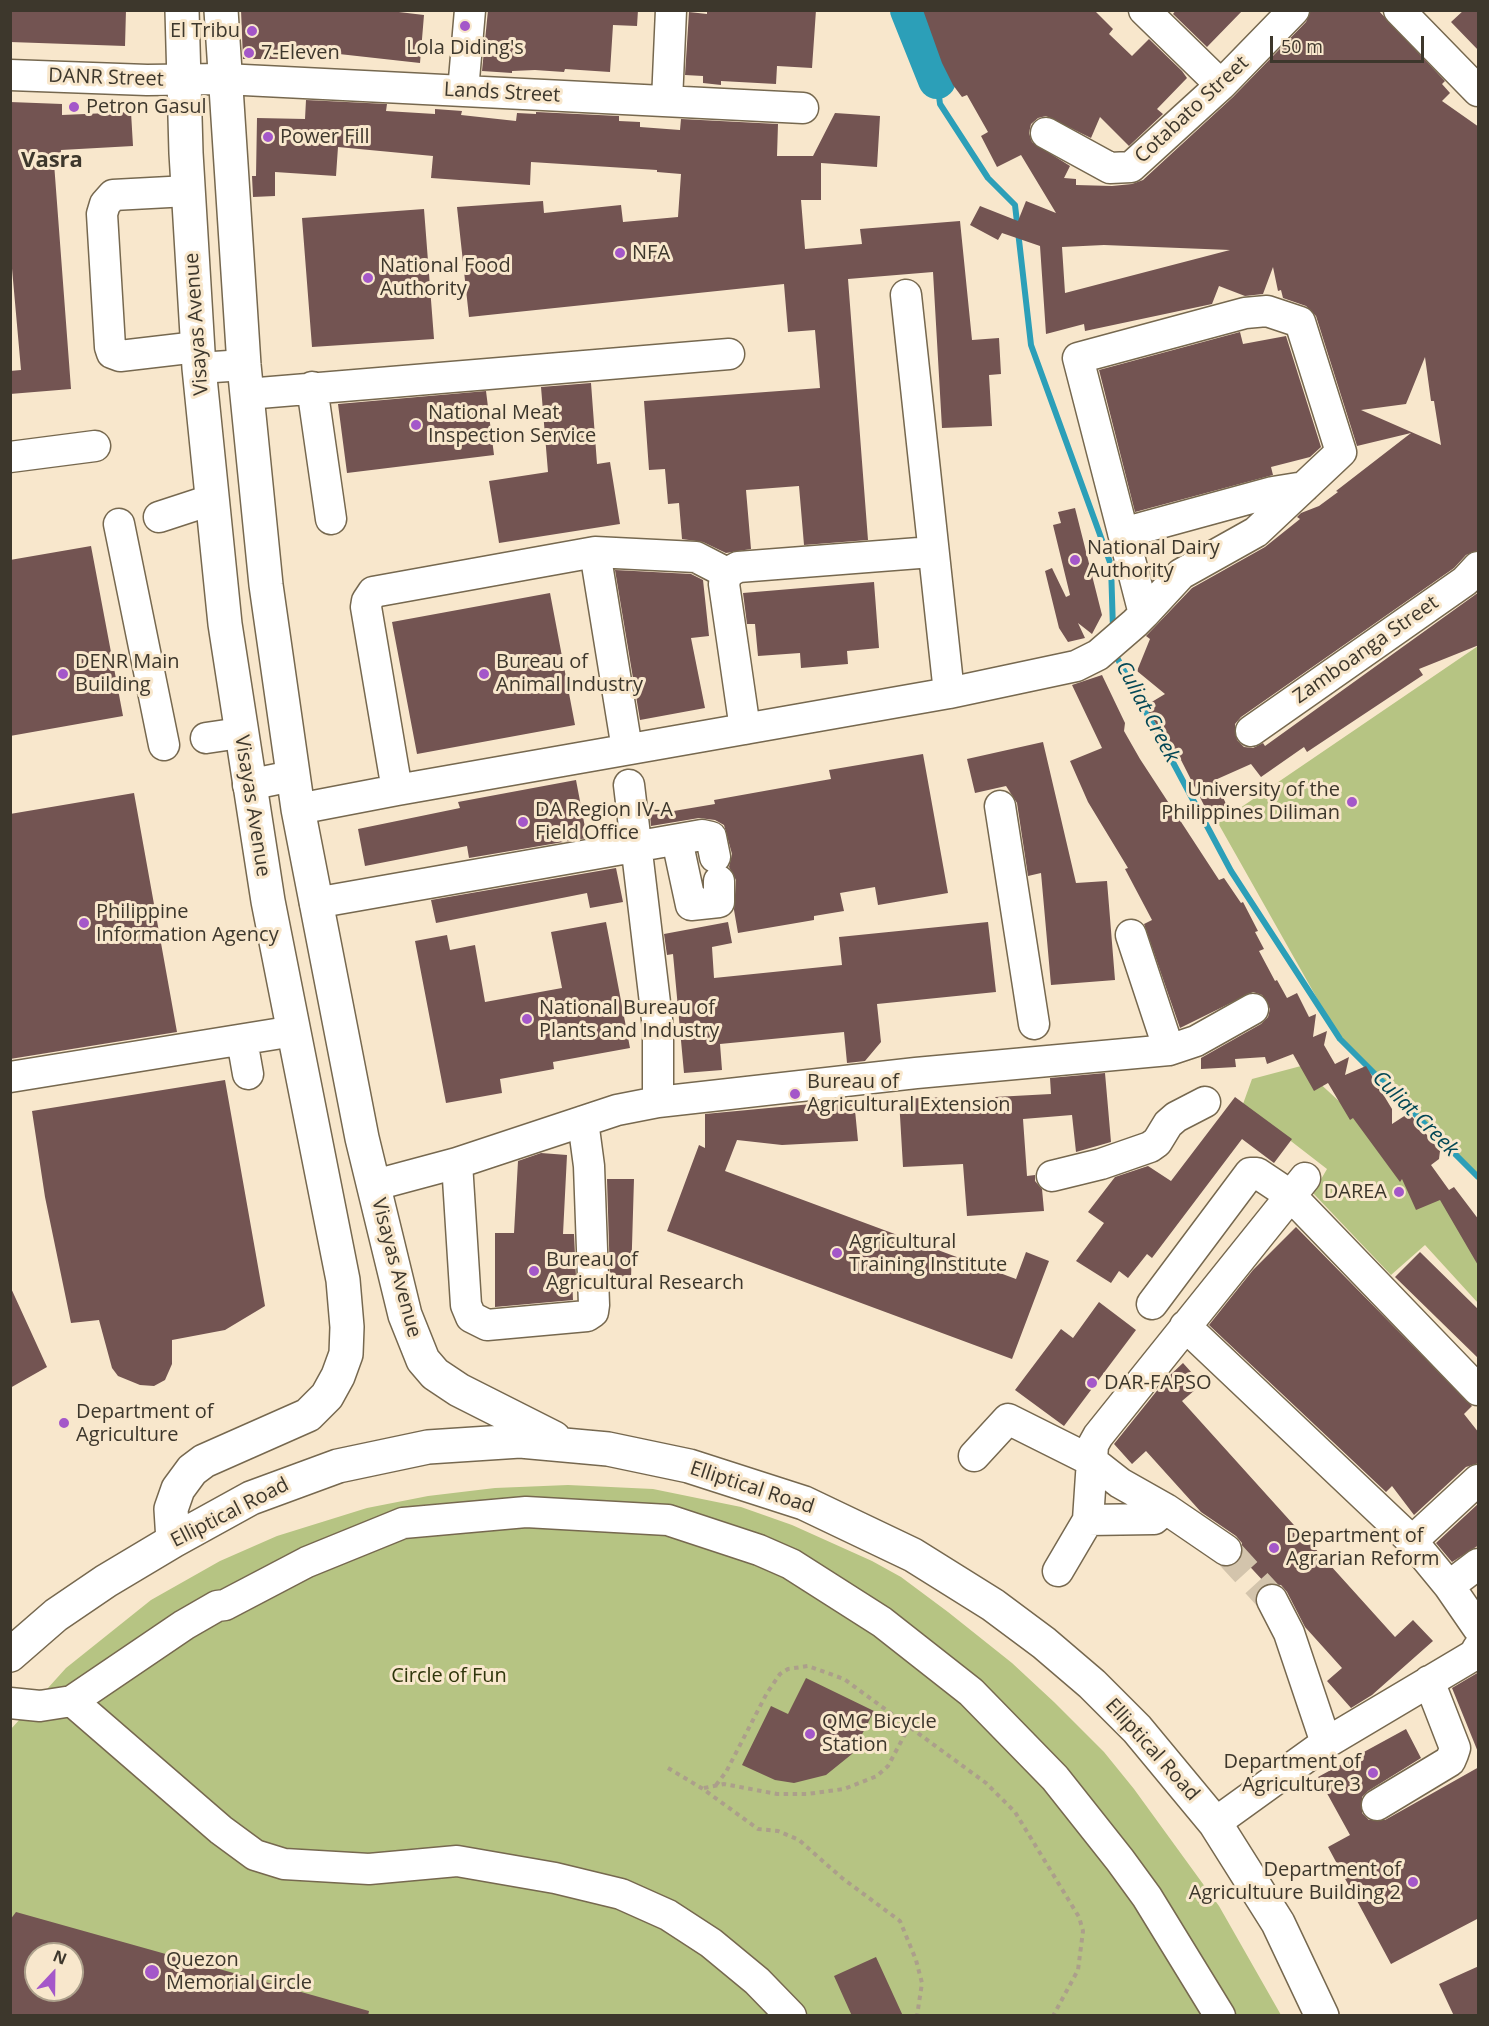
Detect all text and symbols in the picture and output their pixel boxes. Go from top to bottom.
place label: El Tribu [170,19,240,43]
marker: Lola Diding's [458,19,472,33]
marker: El Tribu [245,24,259,38]
scale bar [1273,24,1428,62]
text: 50 m [1281,34,1323,58]
place label: Lola Diding's [406,36,524,60]
place label: 7-Eleven [261,41,340,65]
marker: 7-Eleven [242,46,256,60]
street label: Cotabato Street [1130,51,1254,169]
street label: DANR Street [48,64,164,92]
street label: Lands Street [443,78,561,108]
place label: Petron Gasul [86,95,207,119]
marker: Petron Gasul [67,100,81,114]
place label: Power Fill [280,125,370,149]
marker: Power Fill [261,130,275,144]
district label: Vasra [21,148,83,174]
place label: NFA [632,241,670,265]
marker: NFA [613,246,627,260]
street label: Visayas Avenue [180,252,214,396]
place label: National Food Authority [380,254,511,301]
marker: National Food Authority [361,271,375,285]
place label: National Meat Inspection Service [428,401,596,448]
marker: National Meat Inspection Service [409,418,423,432]
place label: National Dairy Authority [1087,536,1220,583]
marker: National Dairy Authority [1068,553,1082,567]
street label: Zamboanga Street [1289,591,1443,709]
place label: DENR Main Building [75,650,180,697]
place label: Bureau of Animal Industry [496,650,643,697]
water label: Culiat Creek [1110,657,1184,767]
marker: DENR Main Building [56,667,70,681]
marker: Bureau of Animal Industry [477,667,491,681]
street label: Visayas Avenue [229,733,275,879]
place label: University of the Philippines Diliman [1161,778,1340,825]
marker: University of the Philippines Diliman [1345,795,1359,809]
place label: DA Region IV-A Field Office [535,798,673,845]
marker: DA Region IV-A Field Office [516,815,530,829]
place label: Philippine Information Agency [96,900,279,947]
marker: Philippine Information Agency [77,916,91,930]
place label: National Bureau of Plants and Industry [539,996,719,1043]
marker: National Bureau of Plants and Industry [520,1012,534,1026]
water label: Culiat Creek [1367,1066,1463,1162]
place label: Bureau of Agricultural Extension [807,1070,1011,1117]
marker: Bureau of Agricultural Extension [788,1087,802,1101]
place label: DAREA [1324,1180,1387,1204]
marker: DAREA [1392,1185,1406,1199]
street label: Visayas Avenue [366,1196,426,1340]
place label: Agricultural Training Institute [849,1230,1007,1277]
marker: Agricultural Training Institute [830,1246,844,1260]
place label: Bureau of Agricultural Research [546,1248,744,1295]
marker: Bureau of Agricultural Research [527,1264,541,1278]
place label: DAR-FAPSO [1104,1371,1211,1395]
marker: DAR-FAPSO [1085,1376,1099,1390]
place label: Department of Agriculture [76,1400,213,1447]
marker: Department of Agriculture [57,1416,71,1430]
street label: Elliptical Road [687,1457,817,1519]
street label: Elliptical Road [167,1473,293,1553]
place label: Department of Agrarian Reform [1286,1524,1440,1571]
marker: Department of Agrarian Reform [1267,1541,1281,1555]
park label: Circle of Fun [391,1664,507,1688]
street label: Elliptical Road [1100,1694,1204,1806]
place label: QMC Bicycle Station [822,1710,937,1757]
marker: QMC Bicycle Station [803,1727,817,1741]
place label: Department of Agriculture 3 [1224,1750,1361,1797]
marker: Department of Agriculture 3 [1366,1766,1380,1780]
place label: Department of Agricultuure Building 2 [1189,1858,1401,1905]
marker: Department of Agricultuure Building 2 [1406,1875,1420,1889]
north arrow [24,1942,84,2002]
text: N [50,1945,70,1970]
place label: Quezon Memorial Circle [166,1948,312,1995]
marker: Quezon Memorial Circle [143,1963,161,1981]

